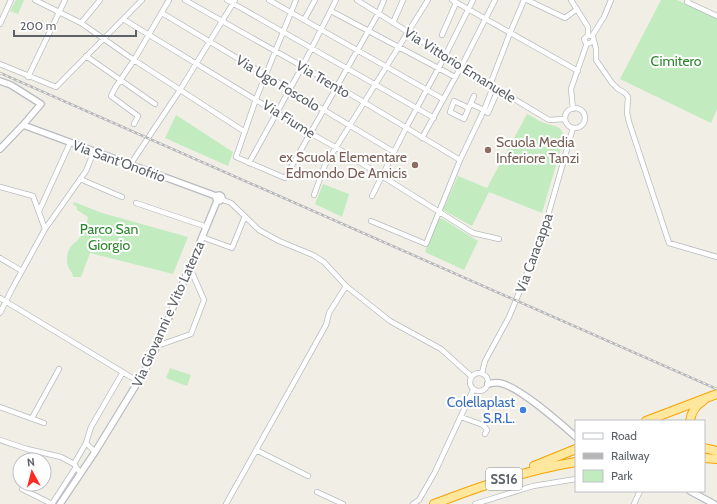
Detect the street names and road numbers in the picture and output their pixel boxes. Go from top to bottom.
street label: Via Vittorio Emanuele [401,23,519,107]
street label: Via Ugo Foscolo [233,51,324,115]
street label: Via Trento [293,56,354,102]
street label: Via Fiume [259,96,319,142]
street label: Via Sant'Onofrio [70,136,168,186]
street label: Via Caracappa [511,210,557,295]
street label: Via Giovanni e Vito Laterza [128,238,209,390]
road number: SS16 [486,468,522,490]

